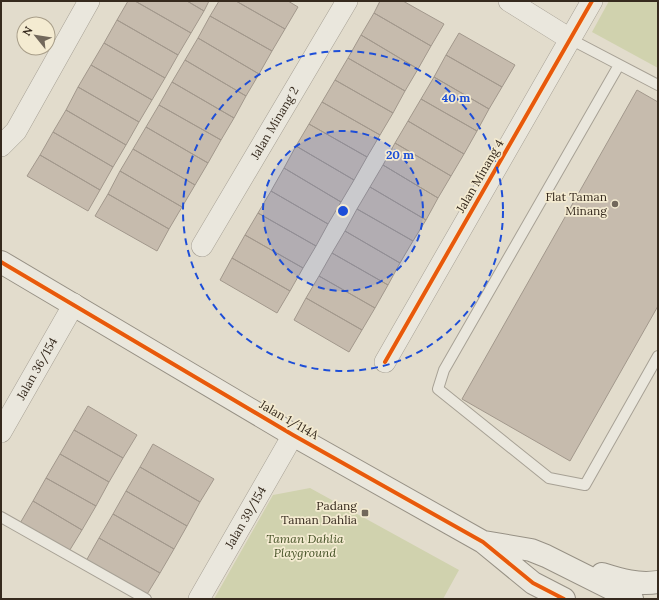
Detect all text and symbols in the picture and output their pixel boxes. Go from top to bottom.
north arrow [16,16,56,56]
text: N [19,23,36,38]
street label: Jalan Minang 2 [247,84,302,163]
text: 40 m [442,90,470,105]
street label: Jalan Minang 4 [452,136,507,216]
text: 20 m [386,147,414,162]
place label: Flat Taman Minang [545,189,607,218]
marker: Flat Taman Minang [610,199,620,209]
centre of rings [336,204,350,218]
street label: Jalan 36/154 [13,334,61,403]
street label: Jalan 1/114A [256,396,322,444]
street label: Jalan 39/154 [221,483,269,552]
place label: Padang Taman Dahlia [281,498,357,527]
marker: Padang Taman Dahlia [360,508,370,518]
park label: Taman Dahlia Playground [266,531,344,560]

